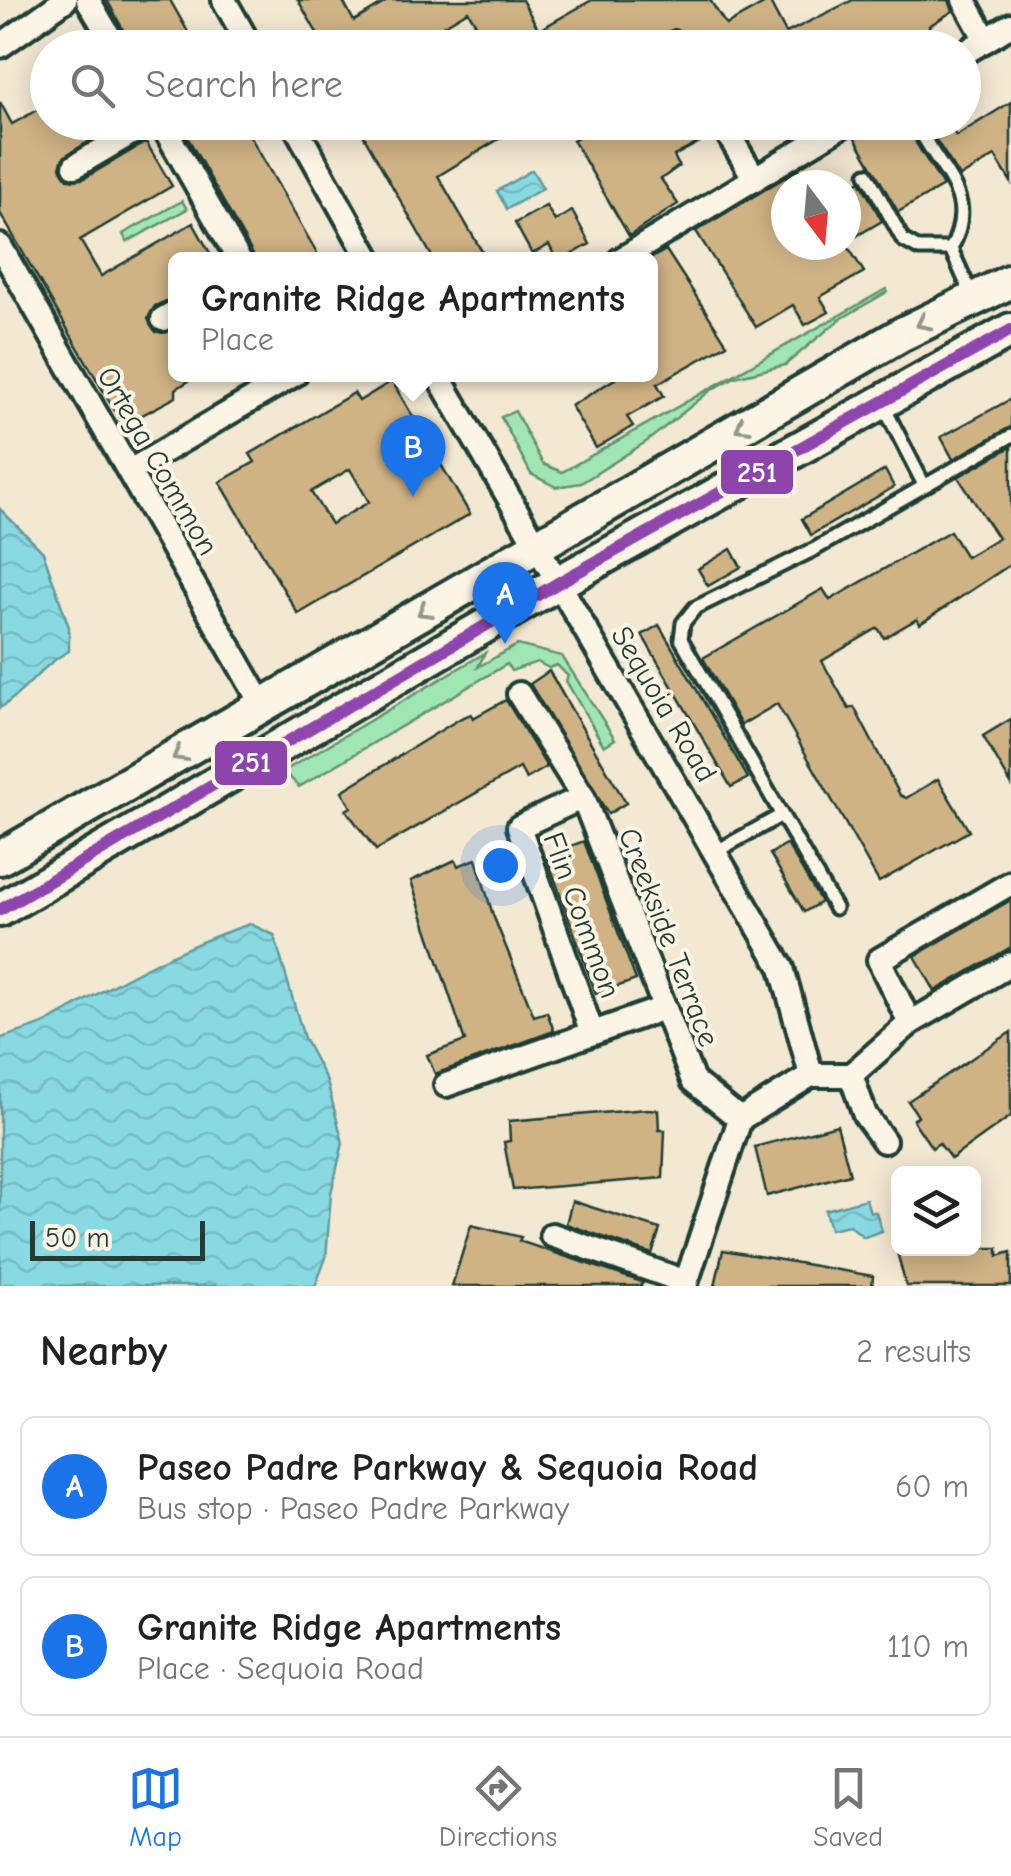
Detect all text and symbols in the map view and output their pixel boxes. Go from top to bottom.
search box [30,30,981,140]
icon: search [65,58,120,113]
text: Search here [145,63,343,107]
north arrow [771,170,861,260]
popup [168,252,658,382]
text: Granite Ridge Apartments [201,277,625,321]
one-way arrow [916,311,934,330]
text: Place [201,321,274,358]
street label: Ortega Common [89,361,226,562]
pin: B [380,414,446,497]
one-way arrow [735,415,753,435]
line badge: 251 [719,448,795,496]
text: 251 [737,457,777,489]
pin: A [472,562,538,644]
one-way arrow [416,599,434,618]
street label: Sequoia Road [603,620,724,788]
line badge: 251 [213,739,289,787]
one-way arrow [172,743,190,762]
text: 251 [231,747,271,779]
street label: Creekside Terrace [611,823,726,1051]
street label: Flin Common [535,828,628,1003]
your location [475,840,526,891]
map controls [891,1166,981,1256]
button: layers [891,1166,981,1256]
scale bar [30,1216,205,1260]
text: 50 m [45,1222,110,1254]
text: Nearby [40,1327,167,1376]
text: 2 results [856,1333,971,1370]
text: Paseo Padre Parkway & Sequoia Road [137,1446,758,1490]
text: A [66,1468,83,1505]
text: 60 m [895,1468,969,1505]
text: Bus stop · Paseo Padre Parkway [137,1490,569,1527]
text: Granite Ridge Apartments [137,1606,561,1650]
text: B [65,1628,84,1665]
text: 110 m [887,1628,969,1665]
text: Place · Sequoia Road [137,1650,424,1687]
tab: Map [128,1761,183,1853]
tab: Directions [439,1761,557,1853]
tab: Saved [813,1761,883,1853]

